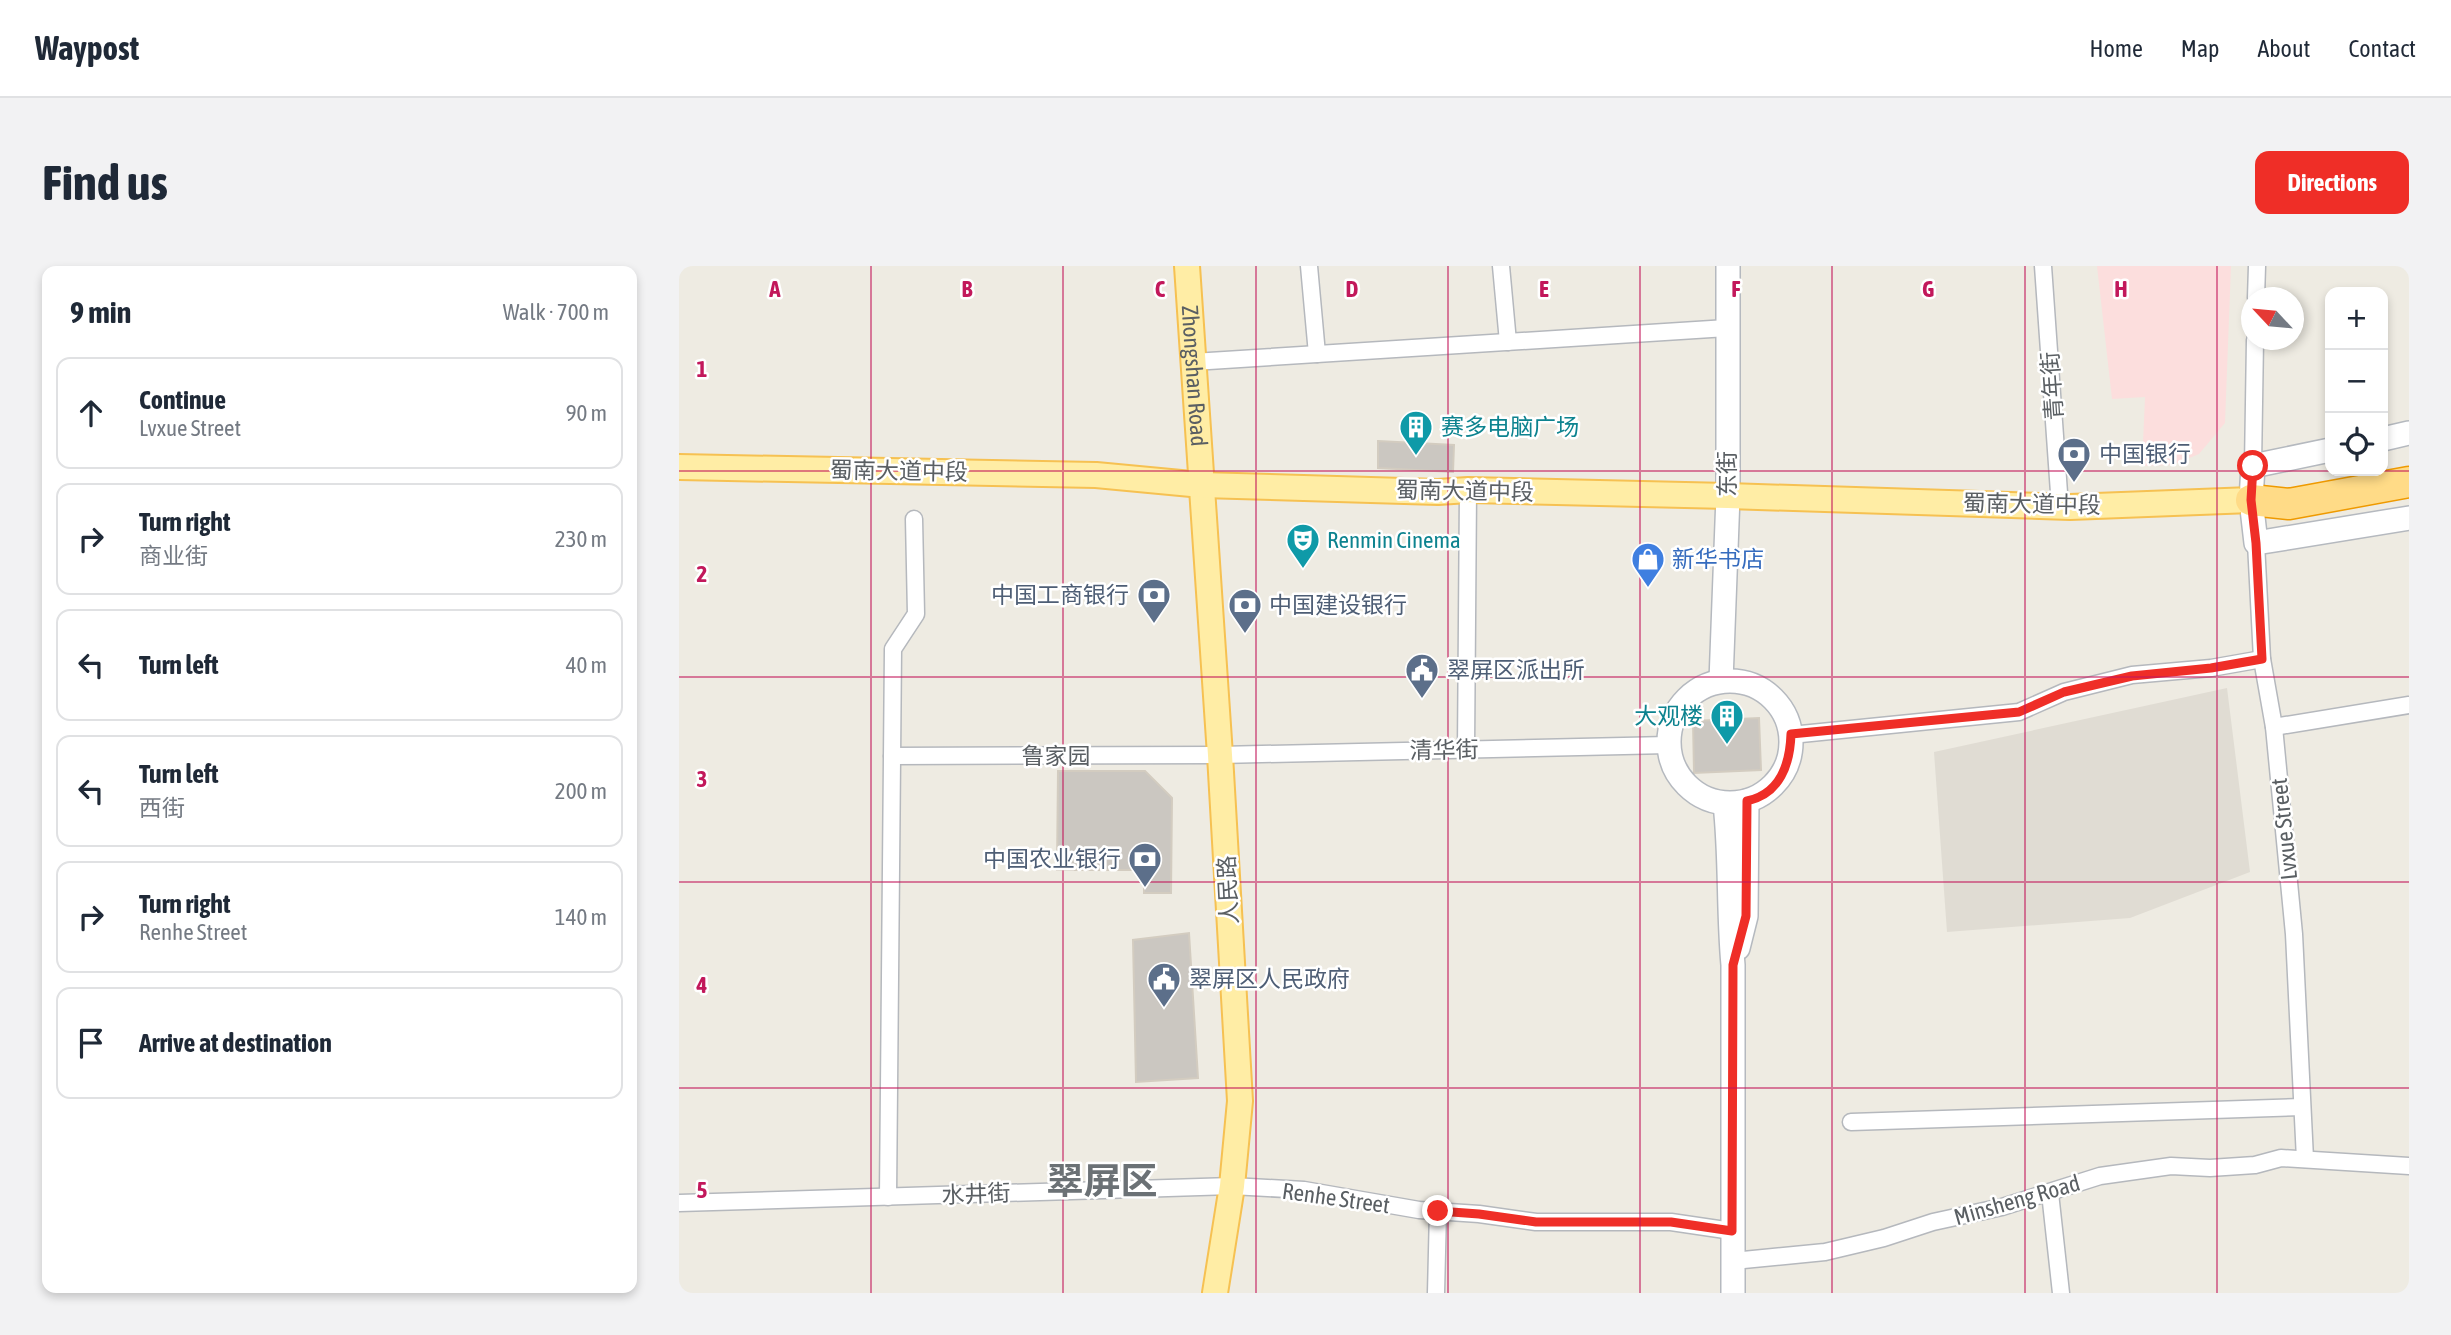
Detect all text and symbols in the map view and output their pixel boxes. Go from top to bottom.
text: Waypost [35,29,139,67]
text: Home [2089,35,2143,62]
text: Map [2181,35,2219,62]
text: About [2257,35,2310,62]
text: Contact [2348,35,2416,62]
button: Directions [2255,151,2409,214]
text: Find us [42,154,168,210]
text: A [768,276,781,302]
text: B [962,276,973,302]
text: C [1155,276,1166,302]
text: D [1346,276,1359,302]
text: E [1539,276,1549,302]
text: F [1731,276,1741,302]
text: G [1922,276,1934,302]
text: H [2114,276,2128,302]
north arrow [2241,287,2304,350]
map controls [2325,287,2388,476]
button: + [2325,287,2388,350]
text: 9 min [70,295,131,329]
text: Walk · 700 m [503,299,609,325]
street label: Zhongshan Road [1177,304,1212,447]
button: − [2325,350,2388,413]
street label: 青年街 [2037,351,2067,421]
text: 1 [697,356,708,382]
text: Continue [139,385,226,415]
icon: ahead [72,394,110,432]
text: 90 m [566,400,607,426]
building icon: 赛多电脑广场 [1397,408,1435,457]
button: locate [2325,413,2388,476]
place label: 赛多电脑广场 [1441,414,1579,440]
text: Lvxue Street [139,415,241,441]
bank icon: 中国银行 [2055,435,2093,484]
place label: 中国银行 [2099,441,2191,467]
route start [2237,450,2268,481]
street label: 东街 [1714,451,1740,497]
street label: 蜀南大道中段 [830,457,968,485]
street label: 蜀南大道中段 [1396,477,1534,505]
street label: 蜀南大道中段 [1963,490,2101,518]
text: Turn right [139,507,230,537]
icon: right [72,520,110,558]
theatre icon: Renmin Cinema [1284,521,1322,570]
text: 230 m [555,526,607,552]
place label: Renmin Cinema [1327,527,1461,553]
shop icon: 新华书店 [1629,540,1667,589]
text: 商业街 [139,543,208,569]
place label: 新华书店 [1672,546,1764,572]
text: 2 [697,561,707,587]
bank icon: 中国工商银行 [1135,576,1173,625]
place label: 中国工商银行 [991,582,1129,608]
bank icon: 中国建设银行 [1226,586,1264,635]
place label: 中国建设银行 [1269,592,1407,618]
icon: left [72,646,110,684]
text: Turn left [139,650,219,680]
public building icon: 翠屏区派出所 [1403,651,1441,700]
text: 40 m [566,652,607,678]
place label: 翠屏区派出所 [1447,657,1585,683]
building icon: 大观楼 [1708,697,1746,746]
place label: 大观楼 [1634,703,1703,729]
street label: 清华街 [1409,736,1479,764]
street label: 鲁家园 [1022,743,1091,769]
text: Turn left [139,759,219,789]
text: 3 [697,766,707,792]
icon: left [72,772,110,810]
street label: Lvxue Street [2266,777,2302,881]
text: 200 m [555,778,607,804]
text: 西街 [139,795,185,821]
bank icon: 中国农业银行 [1126,840,1164,889]
place label: 中国农业银行 [983,846,1121,872]
street label: 人民路 [1213,855,1243,925]
text: Turn right [139,889,230,919]
icon: right [72,898,110,936]
text: 140 m [555,904,607,930]
text: Renhe Street [139,919,247,945]
public building icon: 翠屏区人民政府 [1145,960,1183,1009]
place label: 翠屏区人民政府 [1189,966,1350,992]
text: 4 [696,972,708,998]
icon: arrive [72,1024,110,1062]
text: Arrive at destination [139,1028,332,1058]
district label: 翠屏区 [1047,1159,1158,1202]
street label: Minsheng Road [1951,1170,2083,1230]
text: 5 [697,1177,708,1203]
street label: Renhe Street [1281,1178,1391,1218]
street label: 水井街 [941,1180,1011,1208]
route end [1422,1195,1453,1226]

